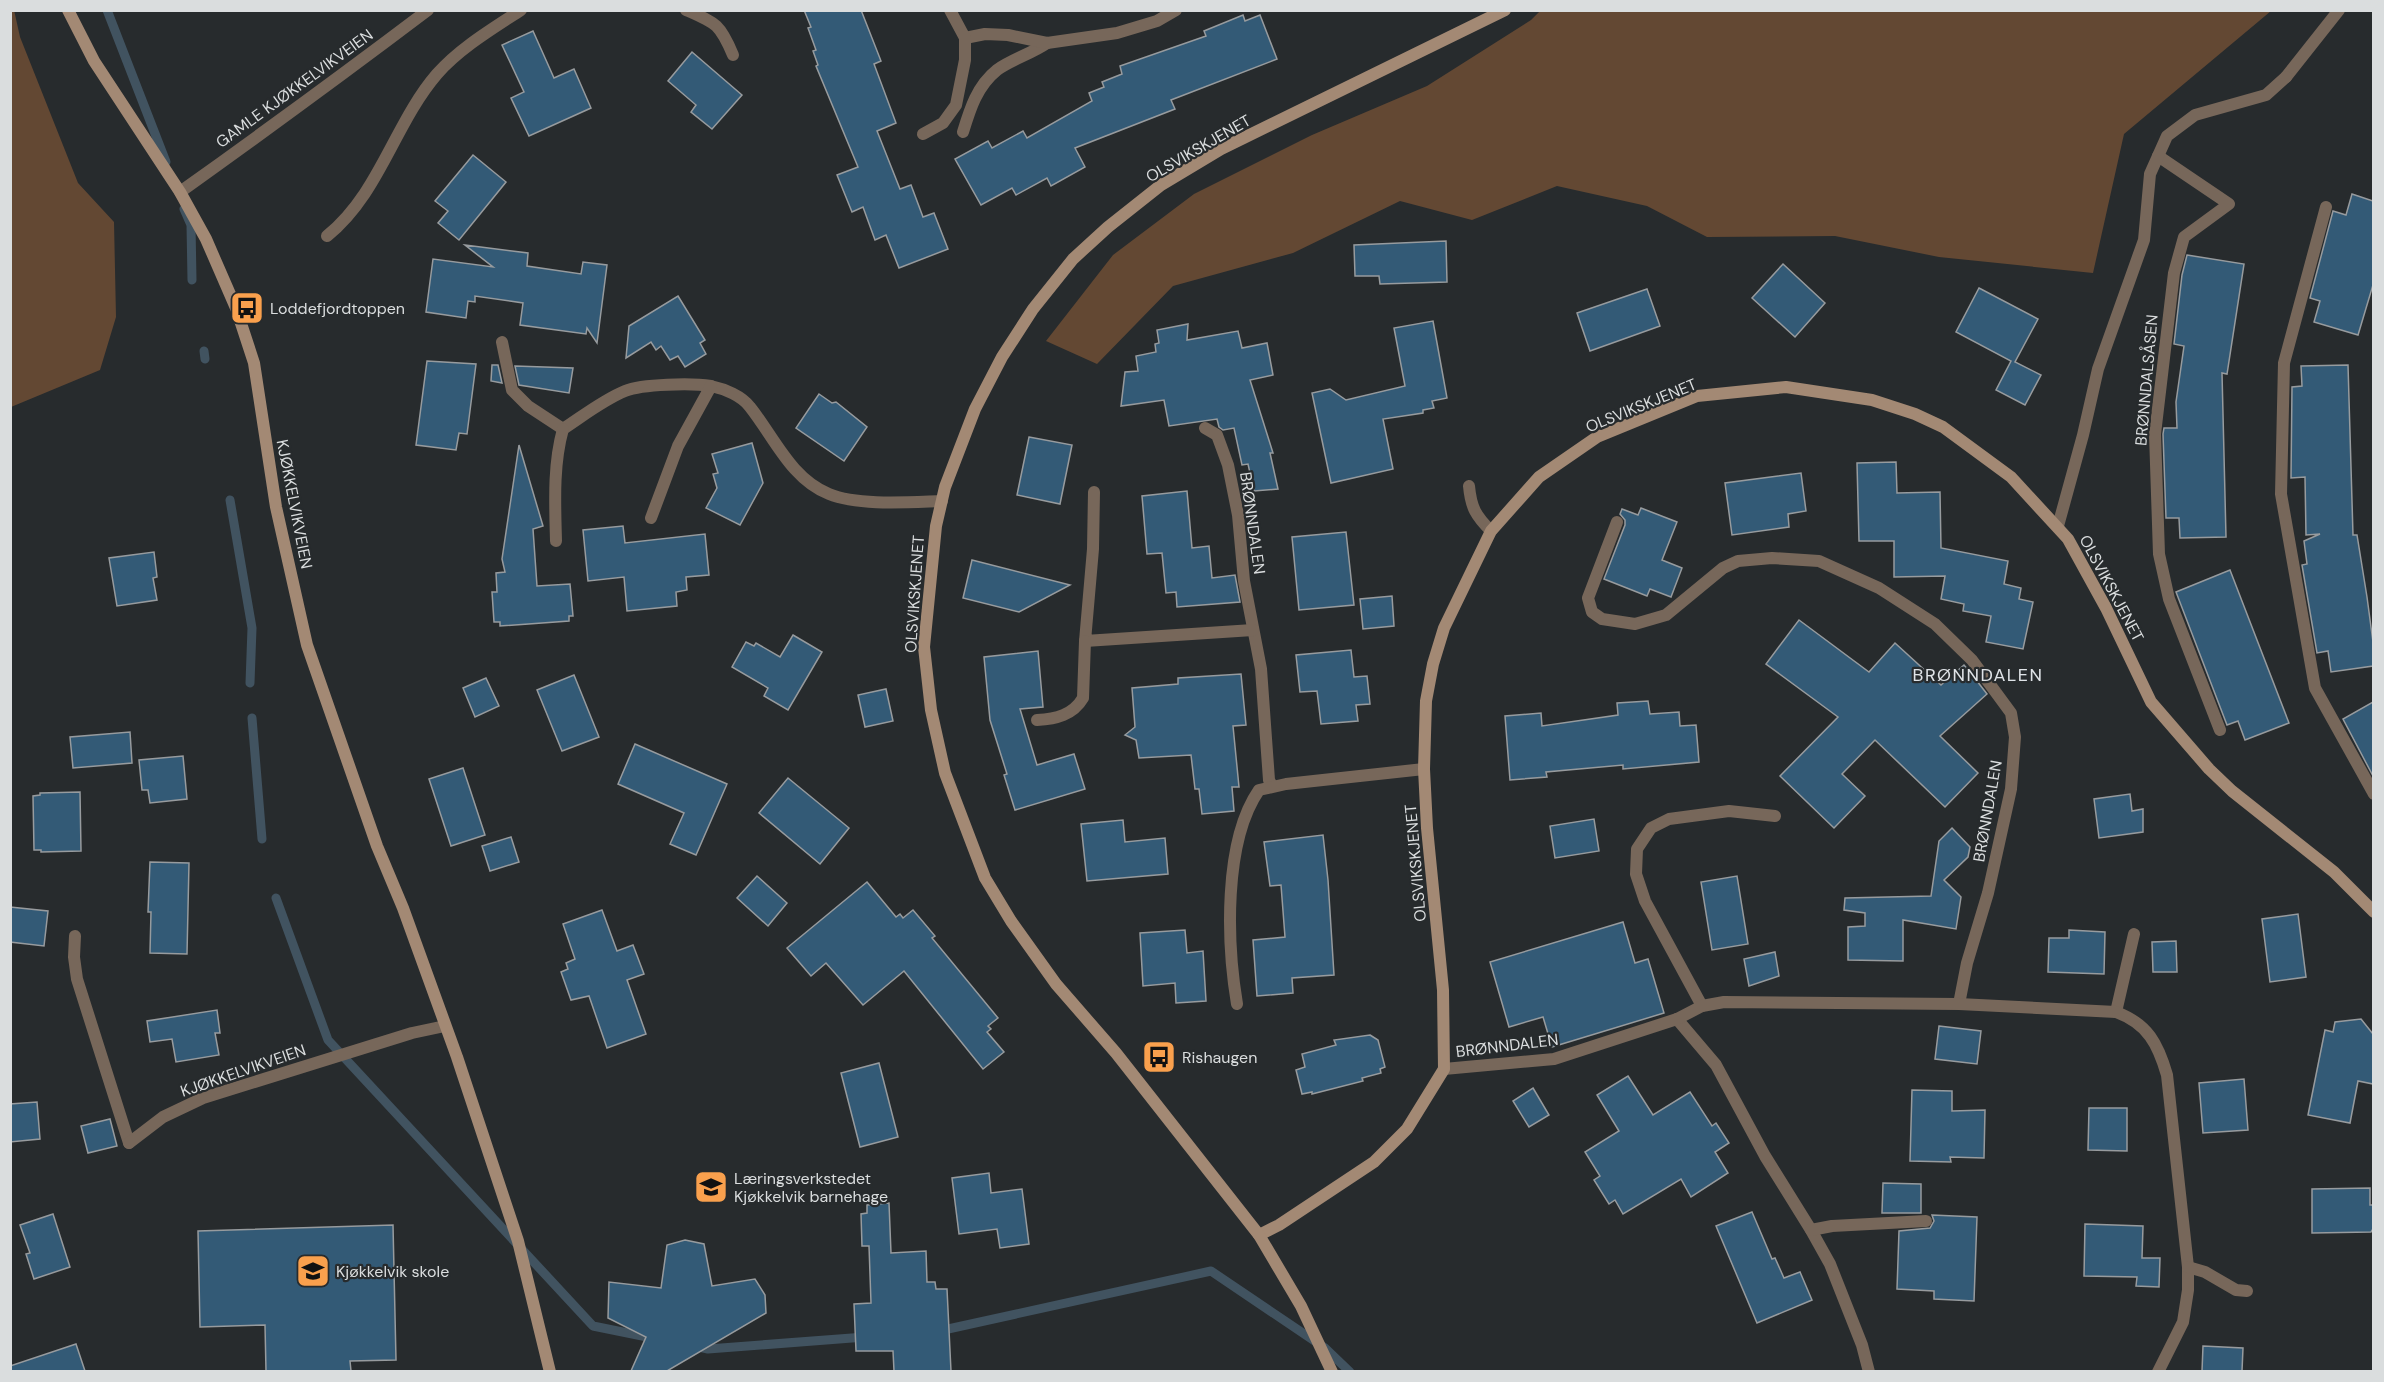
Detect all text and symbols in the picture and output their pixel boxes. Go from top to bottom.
street label: GAMLE KJØKKELVIKVEIEN [212,24,377,153]
street label: OLSVIKSKJENET [1142,110,1255,187]
bus stop icon: Loddefjordtoppen [229,290,265,326]
place label: Loddefjordtoppen [270,298,405,319]
street label: BRØNNDALSÅSEN [2130,314,2163,447]
street label: OLSVIKSKJENET [1583,374,1700,437]
street label: KJØKKELVIKVEIEN [272,438,317,571]
street label: BRØNNDALEN [1235,471,1270,576]
street label: OLSVIKSKJENET [2075,531,2149,645]
street label: OLSVIKSKJENET [900,535,929,654]
district label: BRØNNDALEN [1913,663,2043,687]
street label: BRØNNDALEN [1968,759,2007,864]
street label: OLSVIKSKJENET [1400,803,1431,923]
street label: BRØNNDALEN [1455,1029,1559,1062]
street label: KJØKKELVIKVEIEN [178,1039,309,1102]
bus stop icon: Rishaugen [1141,1039,1177,1075]
place label: Rishaugen [1182,1047,1257,1068]
place label: Læringsverkstedet Kjøkkelvik barnehage [734,1168,888,1207]
school or university icon: Læringsverkstedet Kjøkkelvik barnehage [693,1169,729,1205]
school or university icon: Kjøkkelvik skole [295,1253,331,1289]
place label: Kjøkkelvik skole [336,1261,449,1282]

